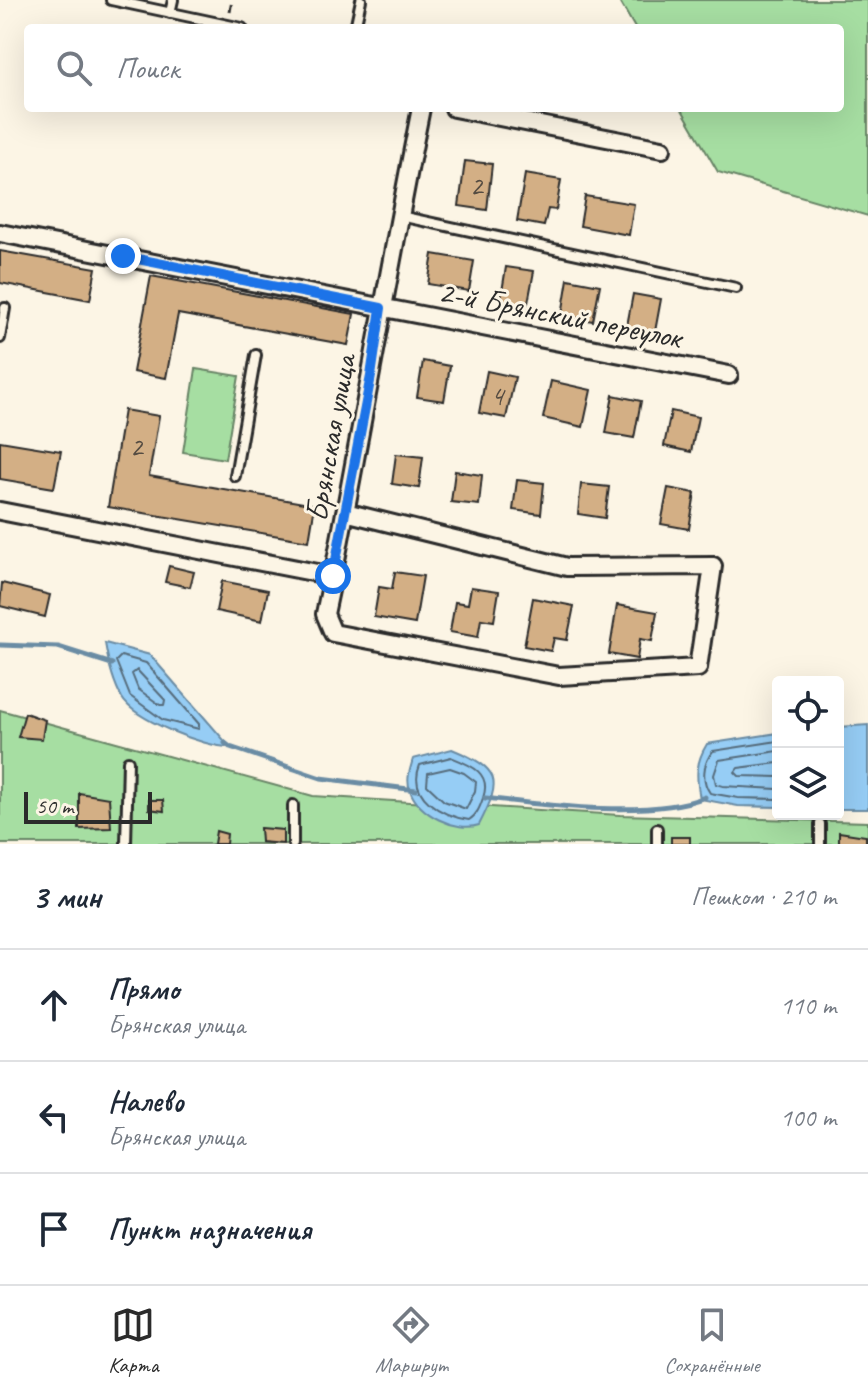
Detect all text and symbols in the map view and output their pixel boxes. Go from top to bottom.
search box [24,24,844,112]
icon: search [52,46,96,90]
text: Поиск [116,49,179,87]
house number: 2 [470,168,485,203]
route end [105,238,141,274]
street label: 2-й Брянский переулок [435,271,688,359]
street label: Брянская улица [296,349,366,525]
house number: 4 [491,378,506,413]
house number: 2 [130,429,145,464]
route start [315,558,351,594]
map controls [772,676,844,820]
button: locate [772,676,844,748]
button: layers [772,748,844,820]
scale bar [24,788,152,824]
text: 50 m [36,792,73,820]
text: 3 мин [32,875,101,918]
text: Пешком · 210 m [691,880,836,913]
text: Прямо [108,970,179,1008]
icon: ahead [32,983,76,1027]
text: 110 m [780,989,836,1022]
text: Брянская улица [108,1008,245,1041]
text: Налево [108,1082,184,1120]
icon: left [32,1095,76,1139]
text: 100 m [780,1101,836,1134]
text: Брянская улица [108,1120,245,1153]
icon: arrive [32,1207,76,1251]
text: Пункт назначения [108,1210,311,1248]
tab: Карта [108,1303,159,1379]
tab: Маршрут [375,1303,448,1379]
tab: Сохранённые [664,1303,760,1379]

